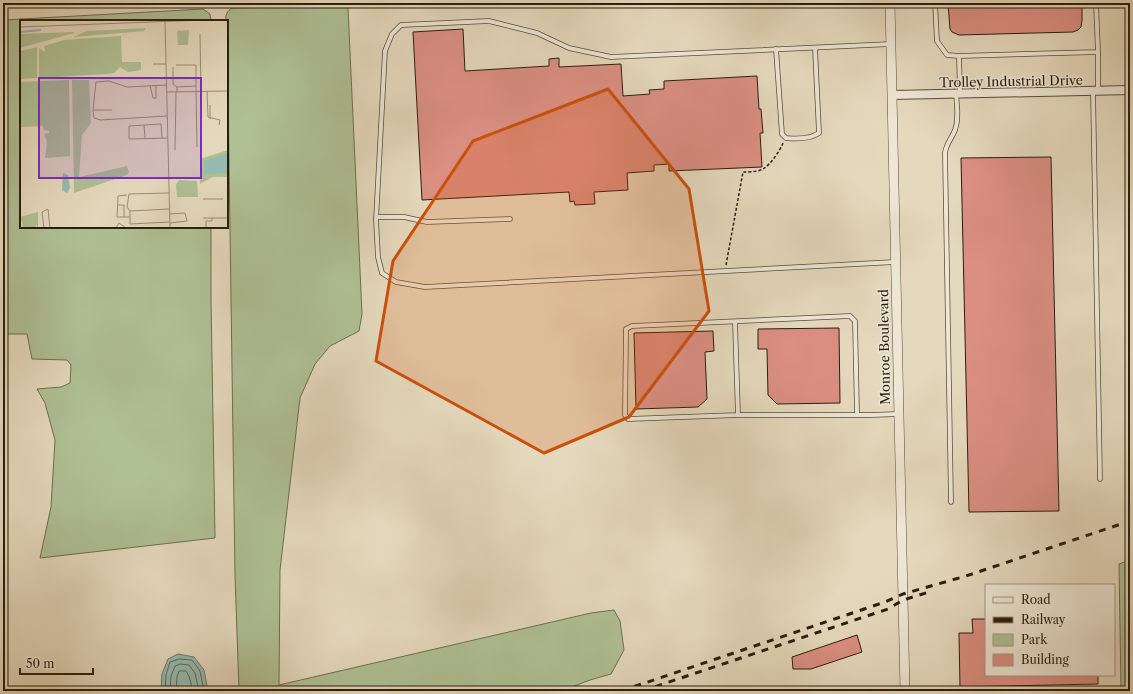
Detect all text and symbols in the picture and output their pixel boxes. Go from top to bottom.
inset map [20,20,228,228]
street label: Trolley Industrial Drive [939,72,1083,90]
street label: Monroe Boulevard [875,289,893,405]
legend [985,584,1115,676]
text: Road [1021,592,1051,607]
text: Railway [1021,612,1066,627]
text: Park [1021,632,1048,647]
scale bar [20,650,93,676]
text: Building [1021,652,1069,667]
text: 50 m [26,656,55,671]

